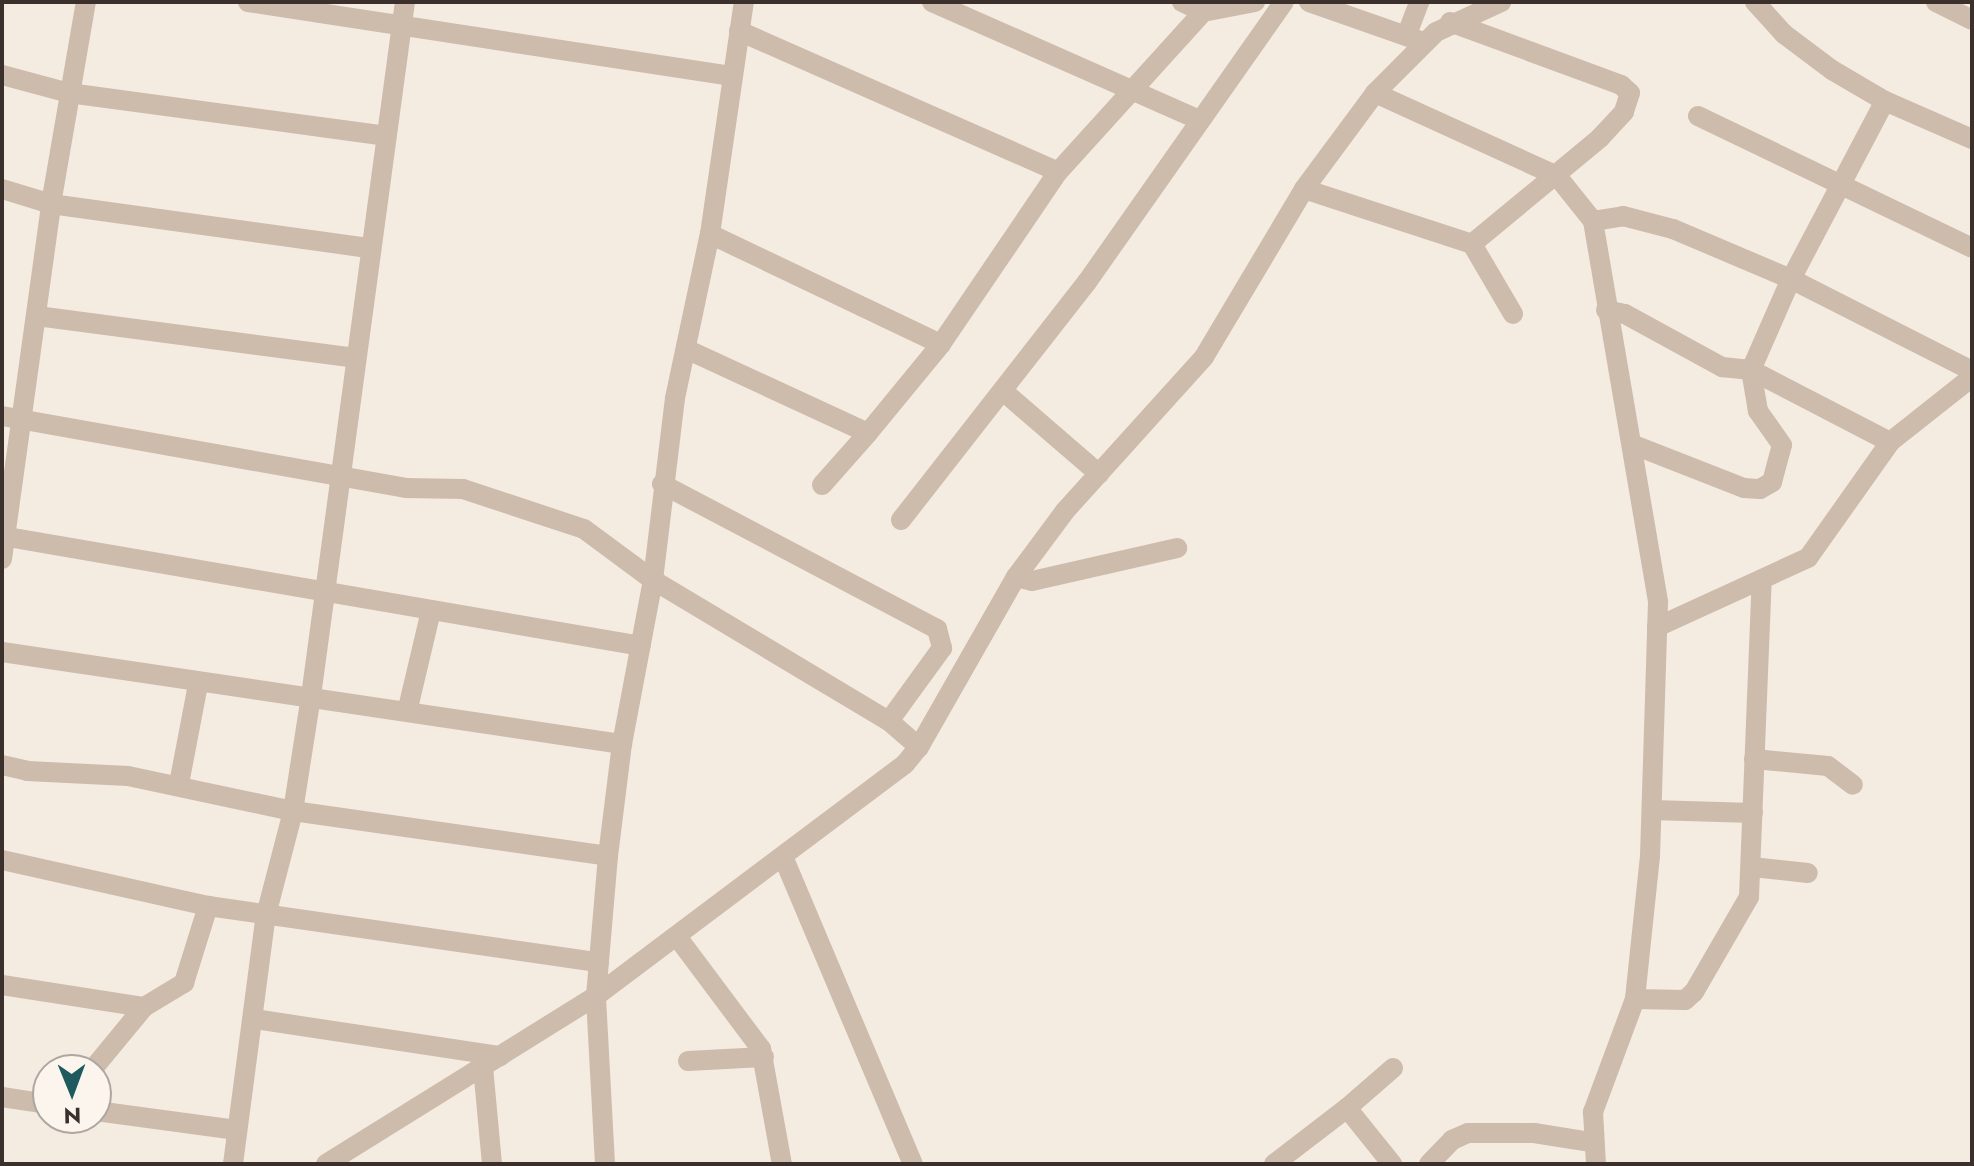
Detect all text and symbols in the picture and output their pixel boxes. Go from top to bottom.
north arrow [32,1054,112,1134]
text: N [63,1100,81,1132]

